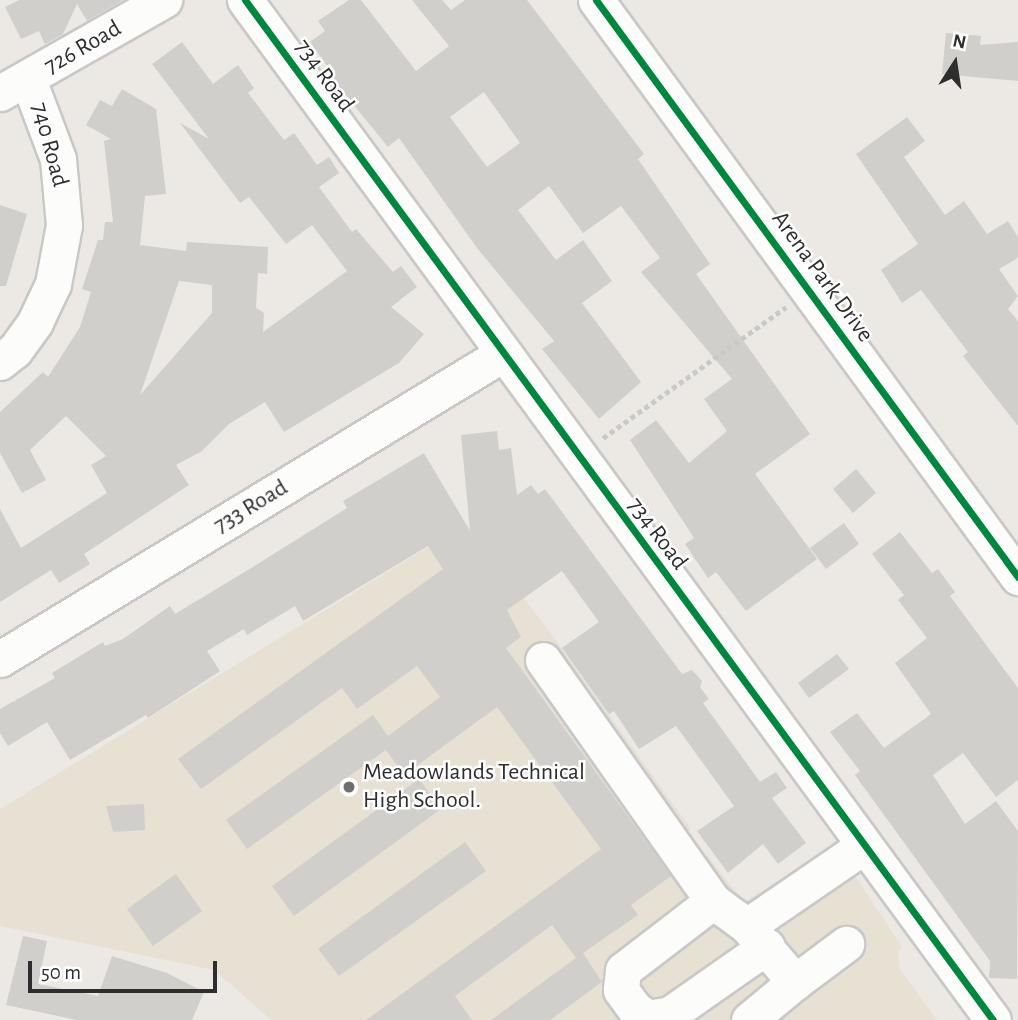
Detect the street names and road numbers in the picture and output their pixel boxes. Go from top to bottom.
street label: 726 Road [39,15,127,81]
street label: 734 Road [288,34,360,118]
street label: 740 Road [24,100,74,190]
street label: Arena Park Drive [765,206,879,348]
street label: 733 Road [209,474,293,540]
street label: 734 Road [620,492,694,576]

